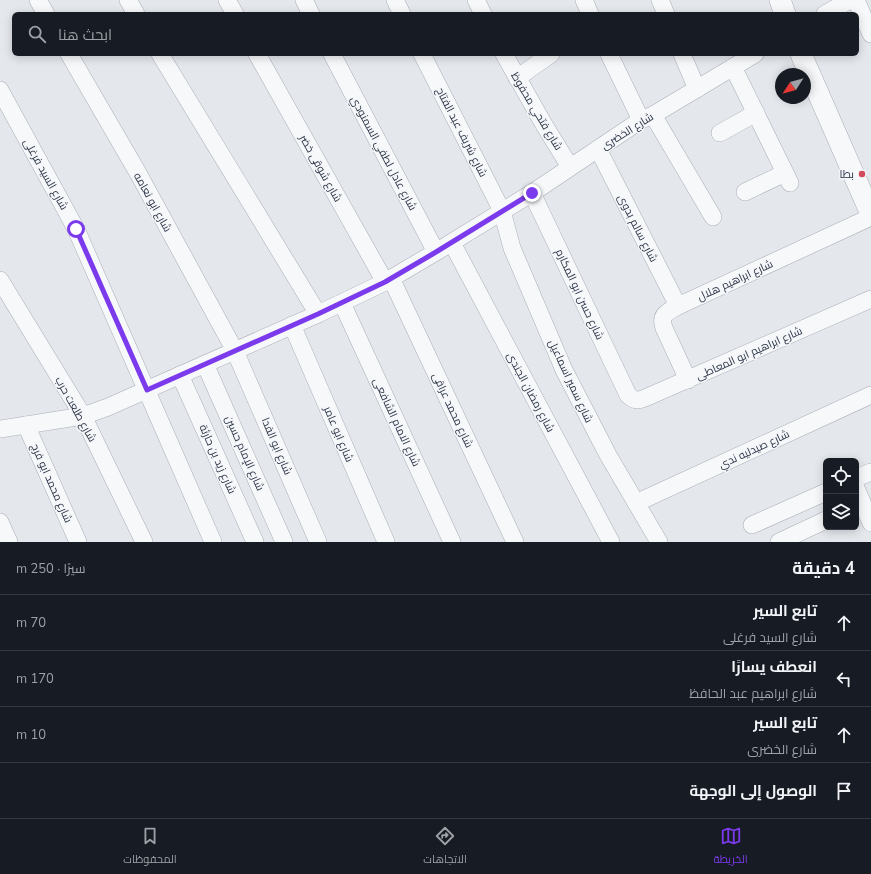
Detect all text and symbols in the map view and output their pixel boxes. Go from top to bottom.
search box [12,12,859,56]
icon: search [26,23,48,45]
text: ابحث هنا [58,25,112,45]
north arrow [775,68,811,104]
street label: شارع فتحي محفوظ [506,69,566,154]
street label: شارع شريف عبد الفتاح [432,85,491,180]
street label: شارع عادل لطفي السمنودي [346,93,420,214]
street label: شارع الخضرى [598,109,656,153]
street label: شارع شوقى خضر [295,131,345,205]
street label: شارع السيد فرغلى [20,136,71,213]
place label: بطا [840,167,854,182]
marker: بطا [857,169,867,179]
street label: شارع ابو نعامه [130,170,175,235]
route end [523,184,541,202]
street label: شارع سالم بدوى [614,192,661,265]
route start [67,220,85,238]
street label: شارع حسن ابو المكارم [552,246,607,342]
street label: شارع ابراهيم هلال [695,256,775,305]
street label: شارع ابراهيم ابو المعاطى [694,323,805,384]
street label: شارع سمير اسماعيل [545,337,596,425]
street label: شارع رمضان الجندى [503,350,558,435]
street label: شارع محمد عراقى [429,370,476,450]
street label: شارع طلعت حرب [51,374,100,445]
street label: شارع الامام الشافعى [369,375,424,469]
street label: شارع ابو عامر [320,403,357,464]
street label: شارع الإمام حسين [221,413,268,493]
street label: شارع ابو الفدا [258,415,295,477]
street label: شارع زيد بن حارثة [196,422,240,496]
street label: شارع صيدليه ندي [716,427,792,473]
street label: شارع محمد ابو فرج [27,441,76,525]
map controls [823,458,859,530]
button: locate [823,458,859,494]
button: layers [823,494,859,530]
text: 4 دقيقة [792,557,855,580]
text: سيرًا · 250 m [16,560,86,578]
text: تابع السير [753,601,817,621]
icon: ahead [833,612,855,634]
text: 70 m [16,614,46,632]
text: شارع السيد فرغلى [723,629,817,647]
text: انعطف يسارًا [731,657,817,677]
icon: left [833,668,855,690]
text: 170 m [16,670,54,688]
text: شارع ابراهيم عبد الحافظ [689,685,817,703]
text: تابع السير [753,713,817,733]
icon: ahead [833,724,855,746]
text: 10 m [16,726,46,744]
text: شارع الخضرى [747,741,817,759]
icon: arrive [833,780,855,802]
text: الوصول إلى الوجهة [689,781,817,801]
tab: المحفوظات [123,825,177,869]
tab: الاتجاهات [423,825,467,869]
tab: الخريطة [713,825,748,869]

